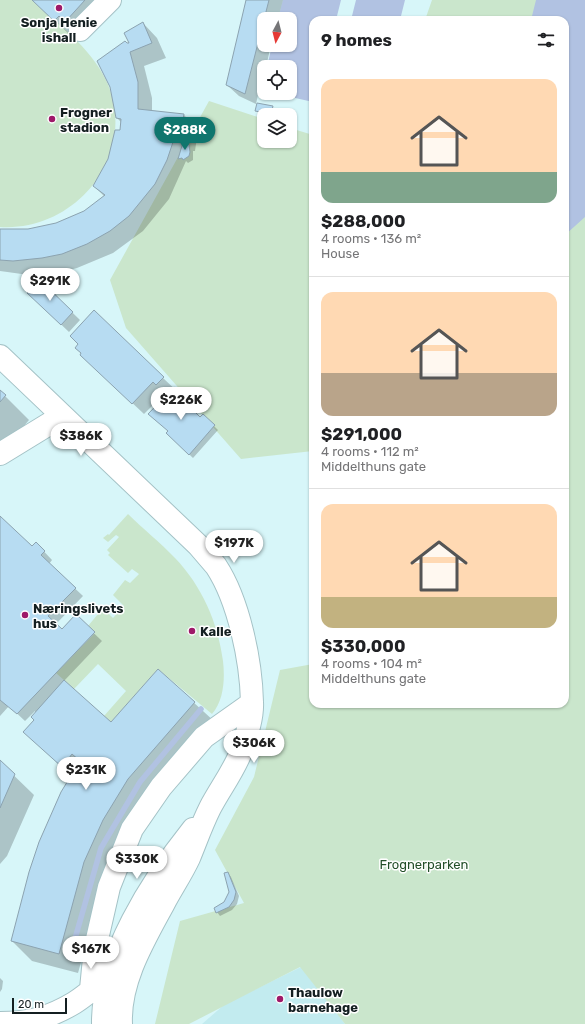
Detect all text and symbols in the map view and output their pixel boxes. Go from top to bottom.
marker: Sonja Henie ishall [54,3,64,13]
north arrow [257,12,297,52]
map controls [257,12,297,148]
place label: Sonja Henie ishall [21,15,98,45]
icon: filters [535,29,557,51]
text: 9 homes [321,30,392,50]
button: locate [257,60,297,100]
place label: Frogner stadion [60,105,112,135]
icon: home [403,105,475,177]
button: layers [257,108,297,148]
marker: Frogner stadion [47,114,57,124]
pin: $288K [157,117,213,151]
text: $288K [163,122,207,137]
text: $288,000 [321,211,406,231]
text: 4 rooms · 136 m² [321,231,421,246]
text: House [321,246,359,261]
pin: $291K [22,268,78,302]
text: $291K [30,273,70,288]
icon: home [403,318,475,390]
pin: $226K [153,387,209,421]
text: $226K [160,392,202,407]
pin: $386K [53,423,109,457]
text: $291,000 [321,424,402,444]
text: $386K [59,428,103,443]
text: 4 rooms · 112 m² [321,444,419,459]
text: Middelthuns gate [321,459,426,474]
pin: $197K [206,530,262,564]
icon: home [403,530,475,602]
text: $197K [214,535,254,550]
place label: Næringslivets hus [33,601,124,631]
marker: Næringslivets hus [20,610,30,620]
place label: Kalle [200,624,232,639]
marker: Kalle [187,626,197,636]
text: $330,000 [321,636,406,656]
text: 4 rooms · 104 m² [321,656,422,671]
text: Middelthuns gate [321,671,426,686]
pin: $306K [226,730,282,764]
text: $306K [232,735,276,750]
pin: $231K [58,757,114,791]
text: $231K [66,762,106,777]
pin: $330K [109,846,165,880]
text: $330K [115,851,159,866]
park label: Frognerparken [380,857,468,873]
pin: $167K [63,936,119,970]
text: $167K [71,941,111,956]
place label: Thaulow barnehage [288,985,358,1015]
marker: Thaulow barnehage [275,994,285,1004]
scale bar [12,996,67,1015]
text: 20 m [18,998,44,1011]

